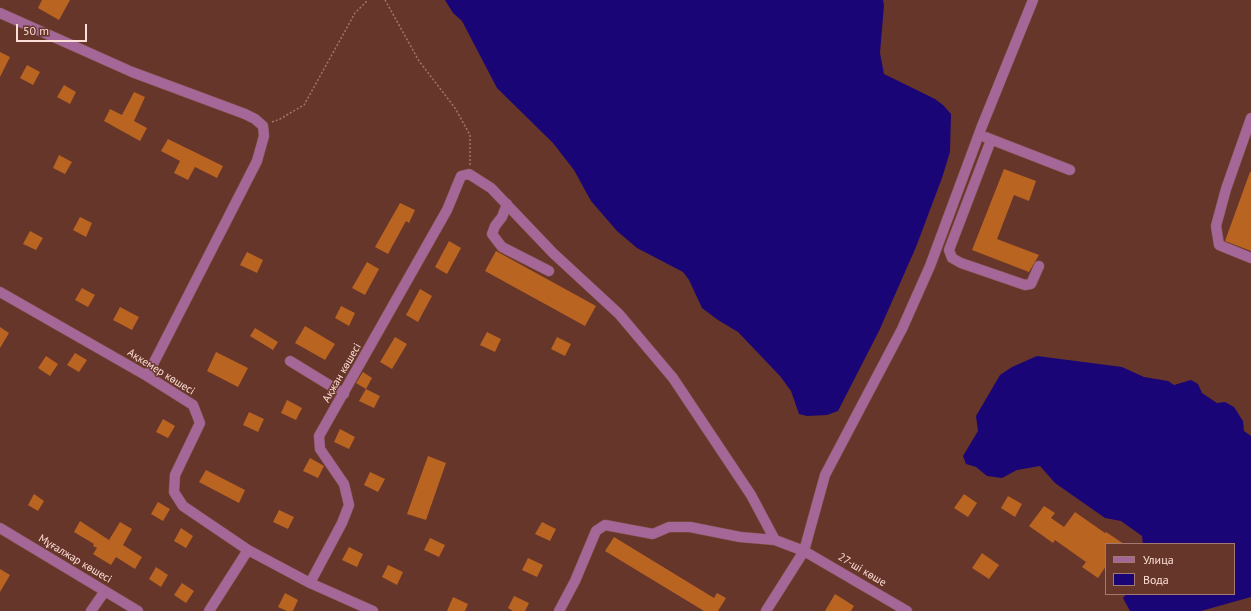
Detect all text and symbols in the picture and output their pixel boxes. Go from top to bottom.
scale bar [18,16,89,42]
text: 50 m [23,23,49,38]
street label: Ақжан көшесі [320,341,364,405]
street label: Ақкемер көшесі [125,346,197,398]
street label: Мұғалжар көшесі [36,532,114,586]
legend [1105,543,1235,595]
street label: 27-ші көше [835,550,889,590]
text: Улица [1143,552,1174,567]
text: Вода [1143,572,1169,587]

